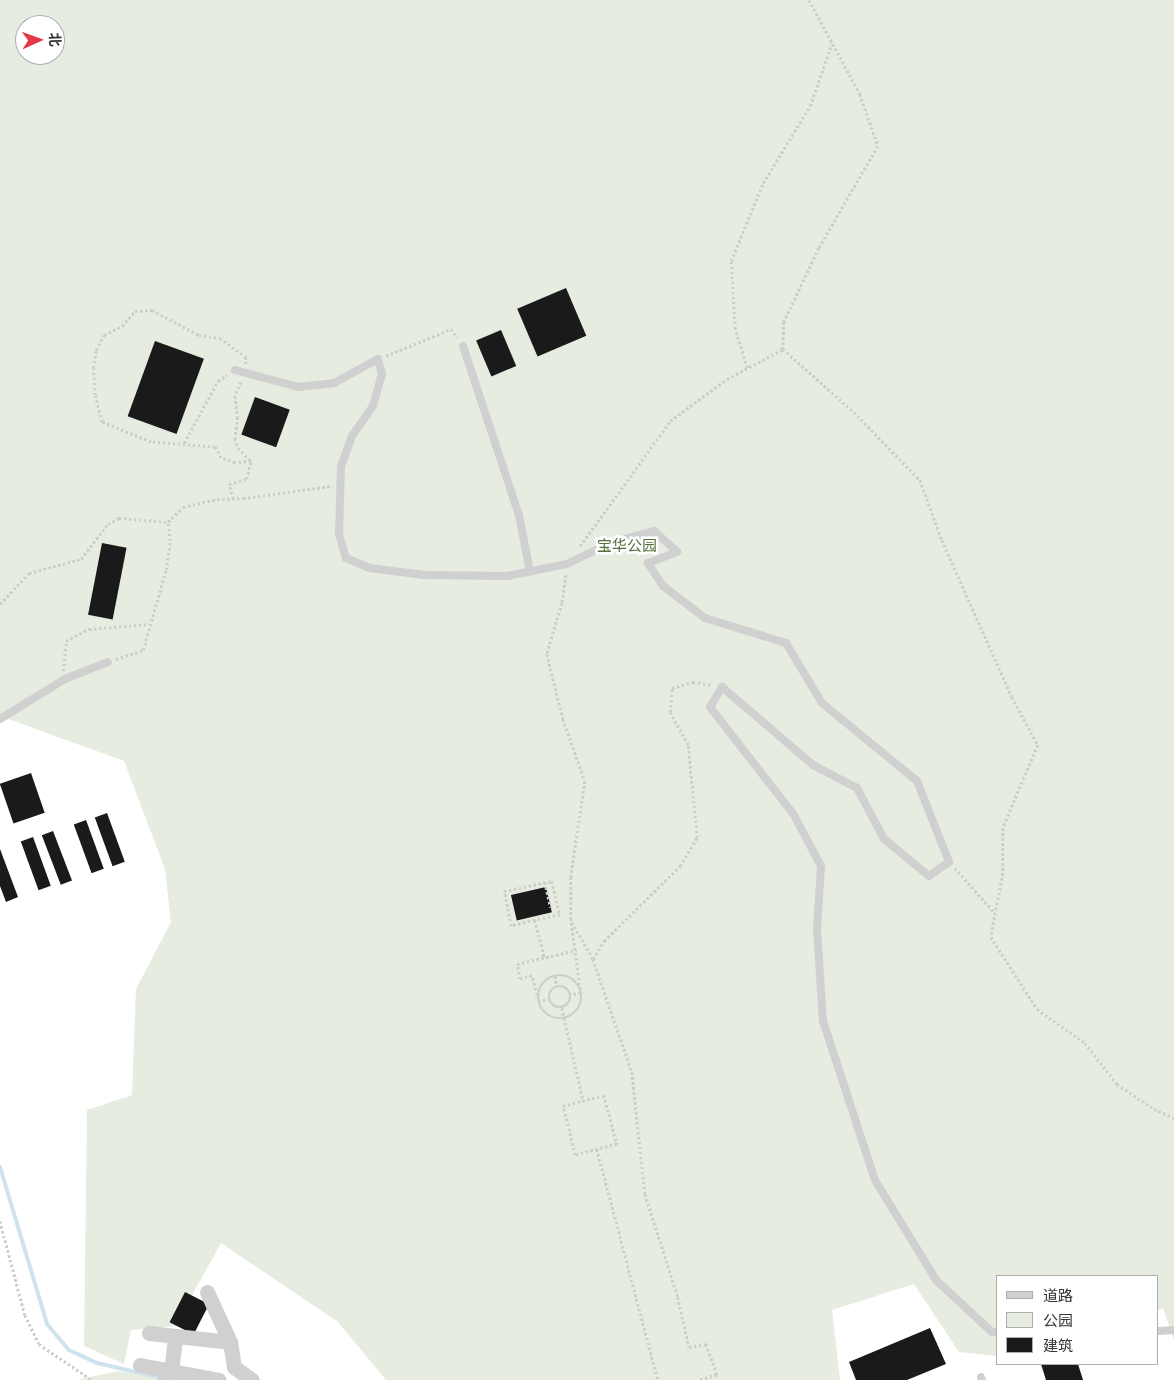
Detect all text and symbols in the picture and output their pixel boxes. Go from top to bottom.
north arrow [15,15,65,65]
text: 北 [46,32,63,47]
park label: 宝华公园 [597,538,657,556]
legend [996,1275,1159,1365]
text: 道路 [1043,1287,1073,1305]
text: 公园 [1043,1312,1073,1330]
text: 建筑 [1043,1337,1073,1355]

